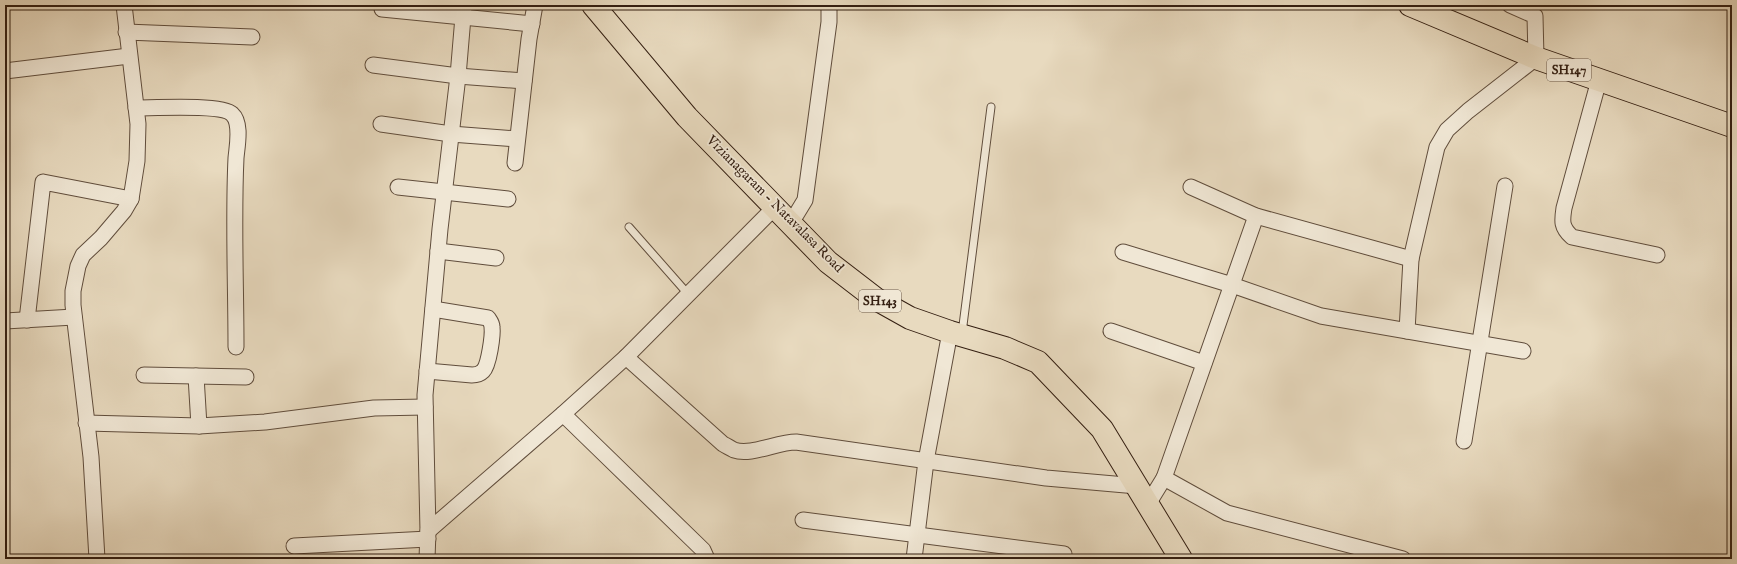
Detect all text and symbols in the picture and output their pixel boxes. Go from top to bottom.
road number: SH147 [1547,59,1591,81]
street label: Vizianagaram - Natavalasa Road [702,131,848,277]
road number: SH143 [859,290,901,312]

